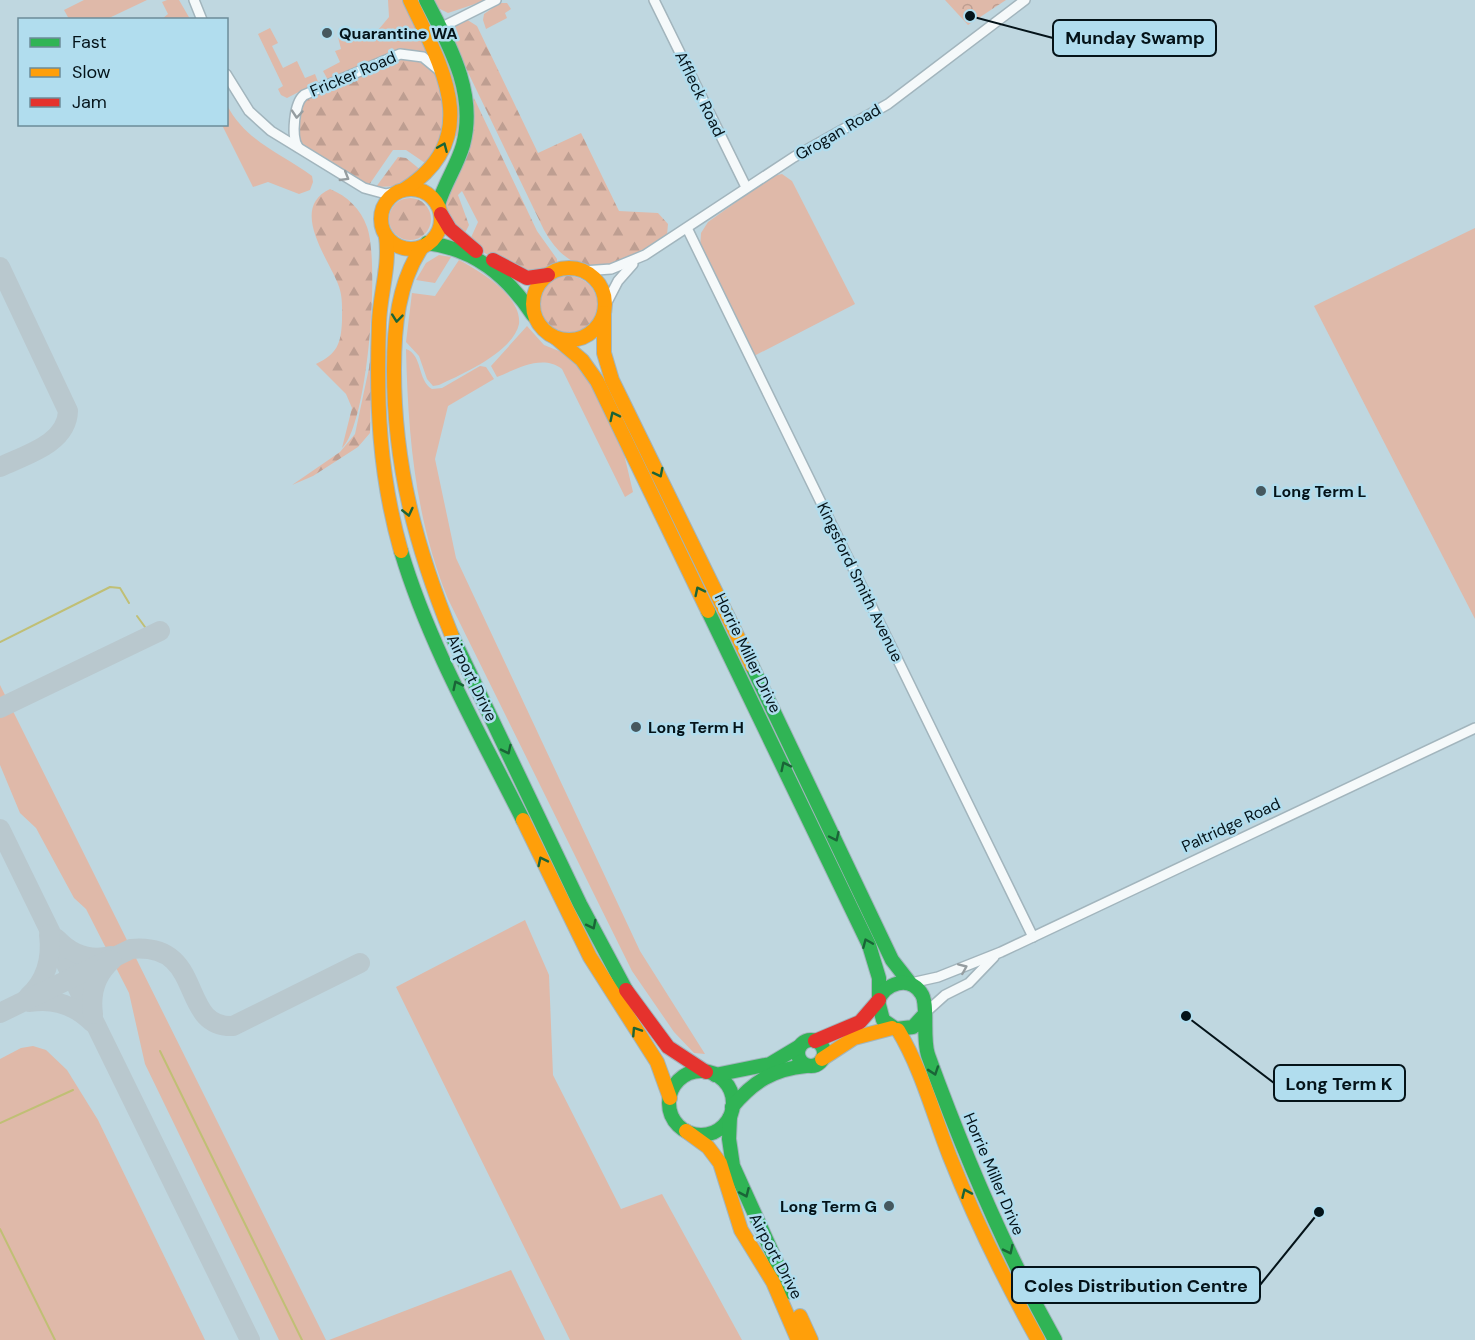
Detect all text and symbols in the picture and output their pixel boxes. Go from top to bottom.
legend [18,18,228,126]
callout: Munday Swamp [1053,20,1216,56]
place label: Quarantine WA [339,23,458,44]
marker: Quarantine WA [320,26,334,40]
text: Munday Swamp [1065,26,1205,50]
text: Fast [72,30,107,54]
street label: Fricker Road [307,46,399,102]
street label: Affleck Road [670,48,730,140]
text: Slow [72,60,111,84]
text: Jam [72,90,107,114]
street label: Grogan Road [792,99,884,165]
one-way arrow [291,110,304,119]
one-way arrow [436,143,448,154]
one-way arrow [339,169,349,181]
one-way arrow [392,314,404,323]
one-way arrow [610,411,621,422]
one-way arrow [651,466,663,477]
place label: Long Term L [1273,481,1367,502]
marker: Long Term L [1254,484,1268,498]
street label: Kingsford Smith Avenue [812,499,908,665]
one-way arrow [401,507,414,517]
one-way arrow [695,587,706,598]
street label: Horrie Miller Drive [710,590,786,716]
street label: Airport Drive [442,631,502,725]
one-way arrow [452,681,464,692]
place label: Long Term H [648,717,744,738]
marker: Long Term H [629,720,643,734]
one-way arrow [499,743,511,754]
one-way arrow [780,762,792,773]
street label: Paltridge Road [1178,793,1284,857]
one-way arrow [827,831,839,842]
one-way arrow [538,856,549,867]
one-way arrow [584,919,596,930]
one-way arrow [863,938,875,949]
one-way arrow [957,963,968,975]
one-way arrow [632,1027,643,1038]
one-way arrow [927,1065,939,1075]
callout: Long Term K [1274,1065,1405,1101]
text: Long Term K [1286,1072,1393,1096]
street label: Horrie Miller Drive [959,1110,1029,1238]
one-way arrow [738,1187,750,1198]
one-way arrow [961,1189,973,1200]
place label: Long Term G [780,1196,877,1217]
marker: Long Term G [882,1199,896,1213]
street label: Airport Drive [745,1209,807,1303]
one-way arrow [1002,1244,1014,1255]
callout: Coles Distribution Centre [1012,1267,1260,1303]
text: Coles Distribution Centre [1024,1274,1248,1298]

